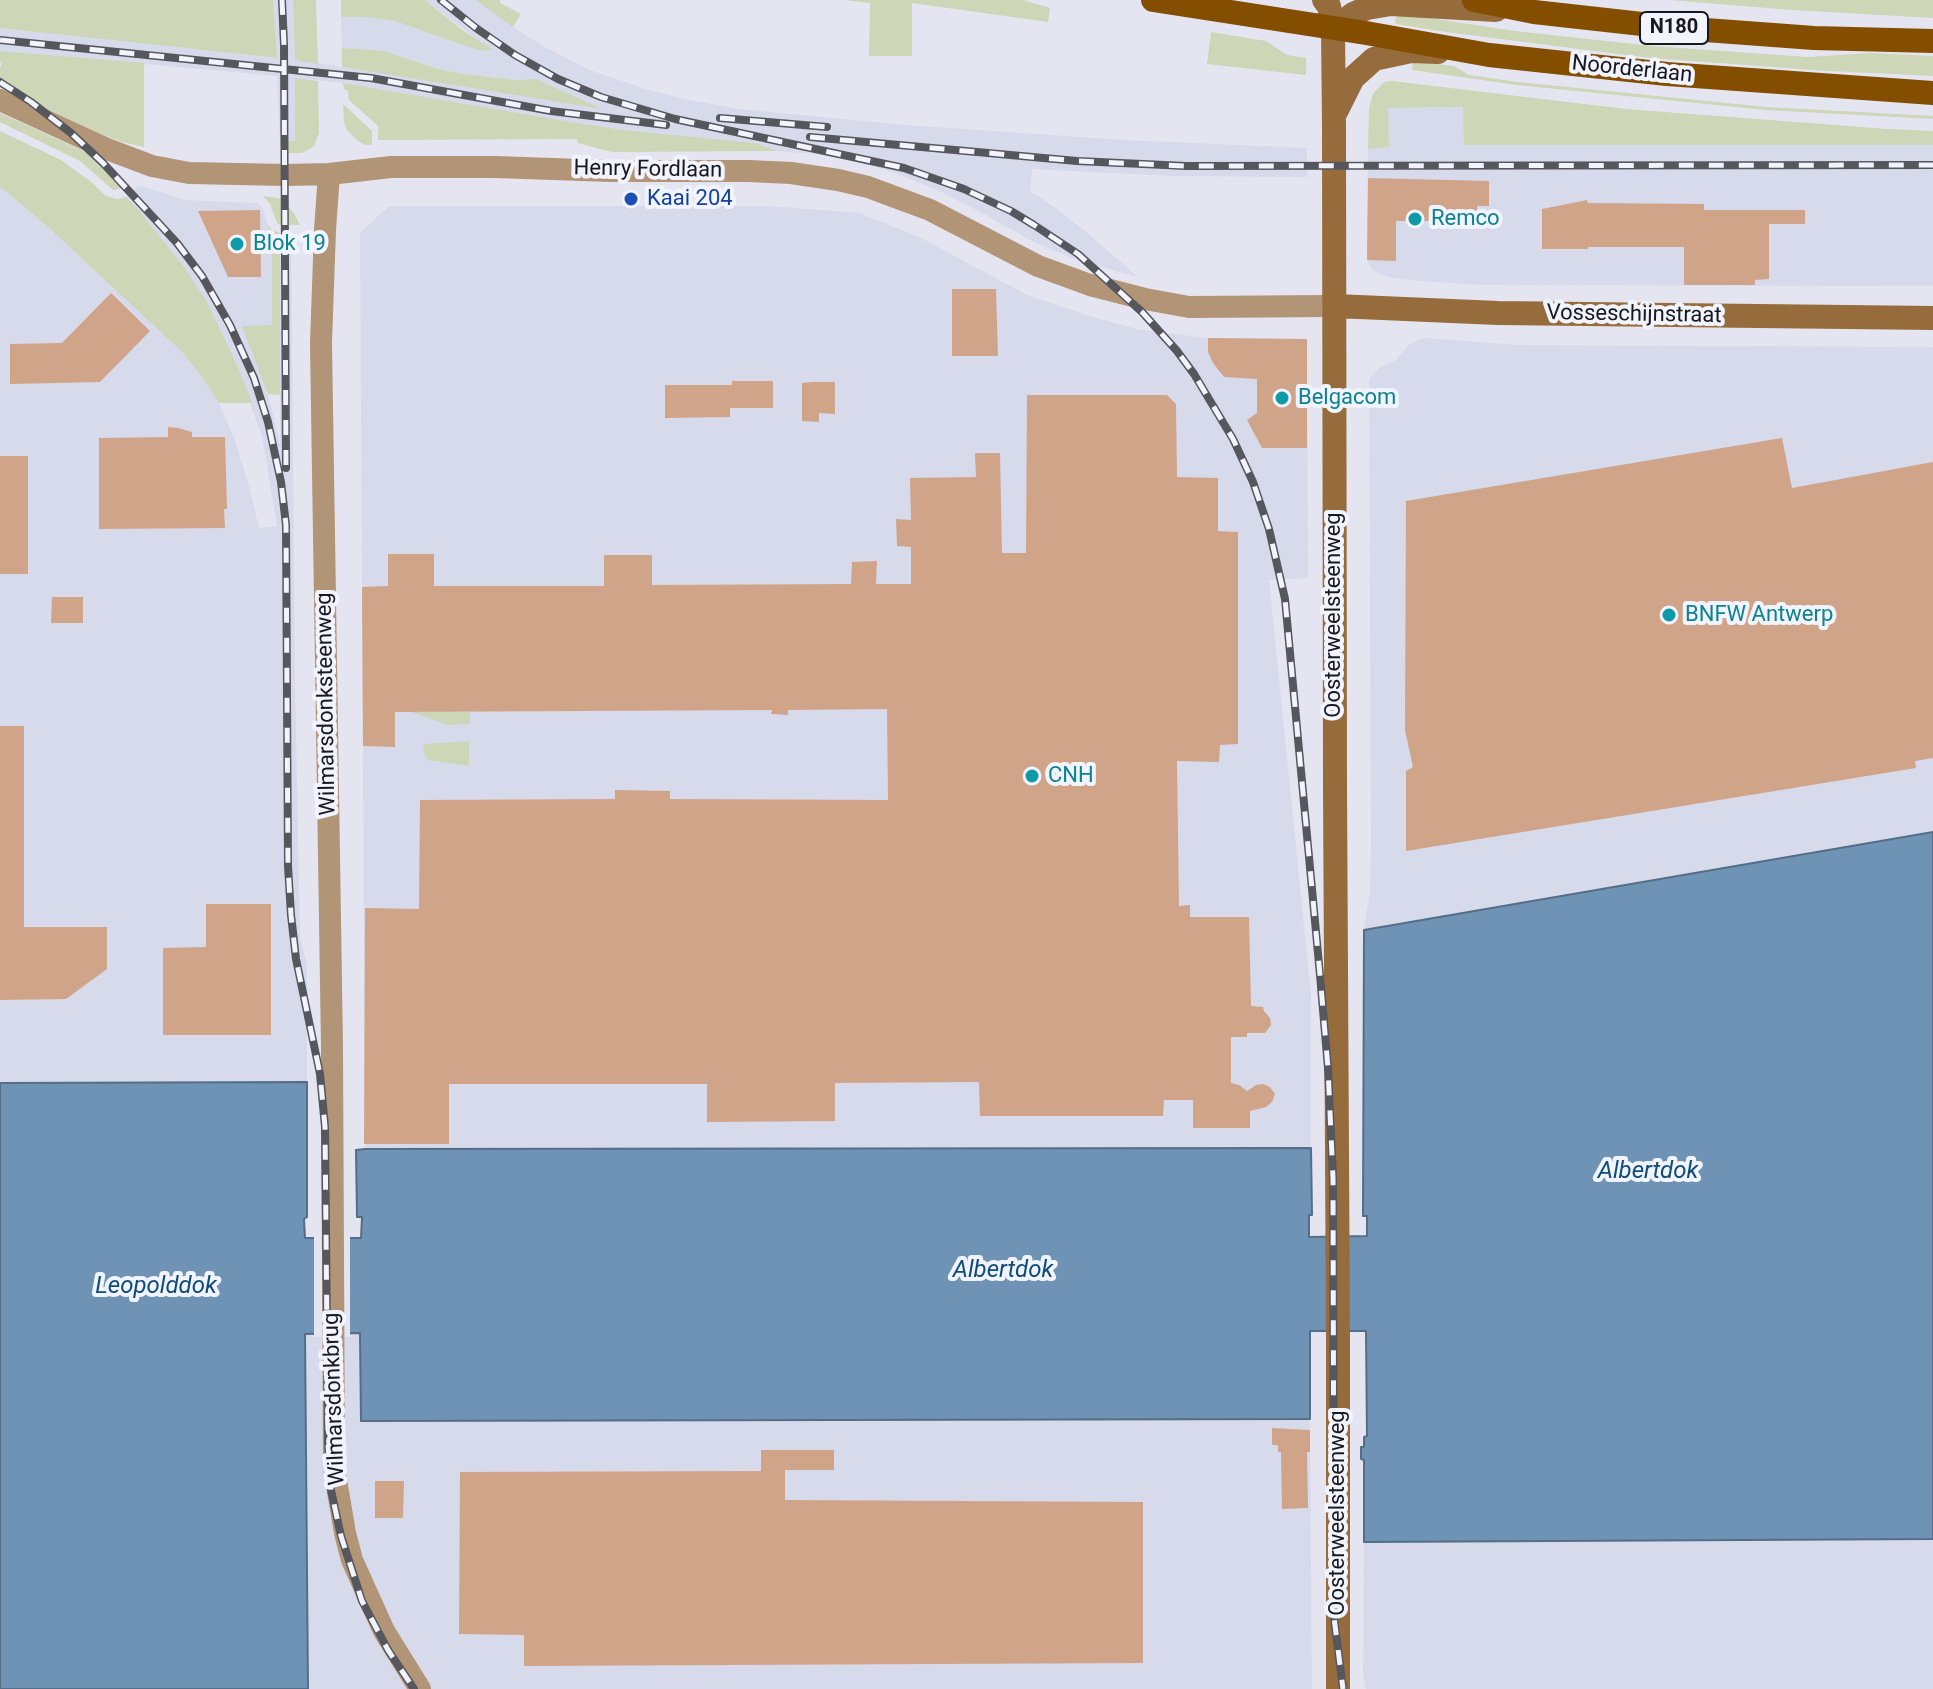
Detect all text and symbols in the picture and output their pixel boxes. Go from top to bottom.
road number: N180 [1640,12,1708,44]
street label: Noorderlaan [1570,51,1694,89]
street label: Henry Fordlaan [573,156,723,184]
place label: Kaai 204 [647,186,733,212]
marker: Kaai 204 [622,190,640,208]
place label: Remco [1431,206,1500,232]
marker: Remco [1406,210,1424,228]
place label: Blok 19 [253,231,326,257]
marker: Blok 19 [228,235,246,253]
street label: Vosseschijnstraat [1546,300,1722,330]
place label: Belgacom [1298,385,1396,411]
marker: Belgacom [1273,389,1291,407]
street label: Oosterweelsteenweg [1321,512,1347,718]
street label: Wilmarsdonksteenweg [312,592,342,816]
place label: BNFW Antwerp [1685,602,1833,628]
marker: BNFW Antwerp [1660,606,1678,624]
place label: CNH [1048,763,1094,789]
marker: CNH [1023,767,1041,785]
water label: Albertdok [1598,1158,1698,1186]
water label: Albertdok [953,1257,1053,1285]
water label: Leopolddok [95,1273,217,1301]
street label: Wilmarsdonkbrug [319,1312,351,1486]
street label: Oosterweelsteenweg [1325,1410,1351,1616]

